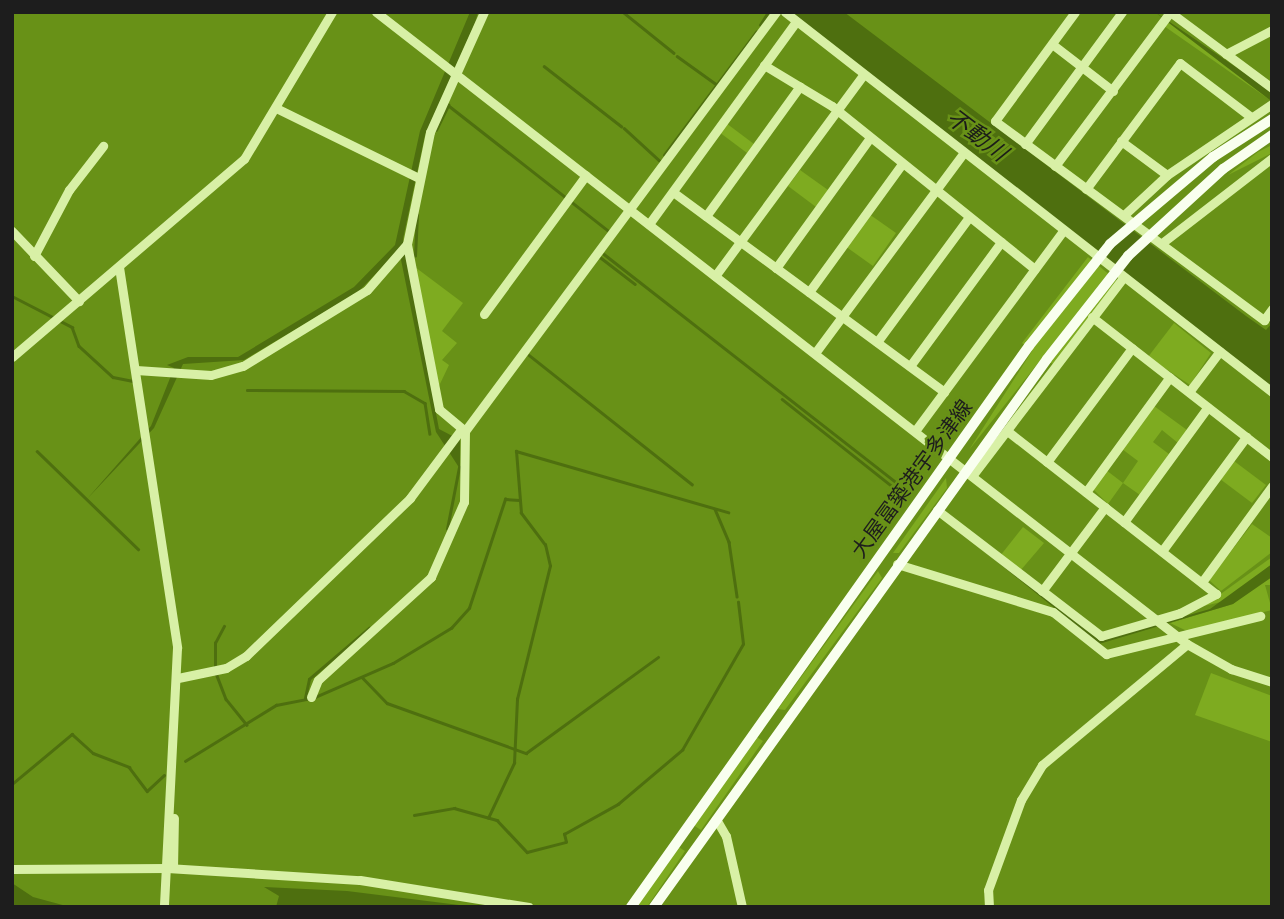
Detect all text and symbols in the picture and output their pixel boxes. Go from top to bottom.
water label: 不動川 [941,103,1013,167]
street label: 大屋冨築港宇多津線 [846,395,978,563]

